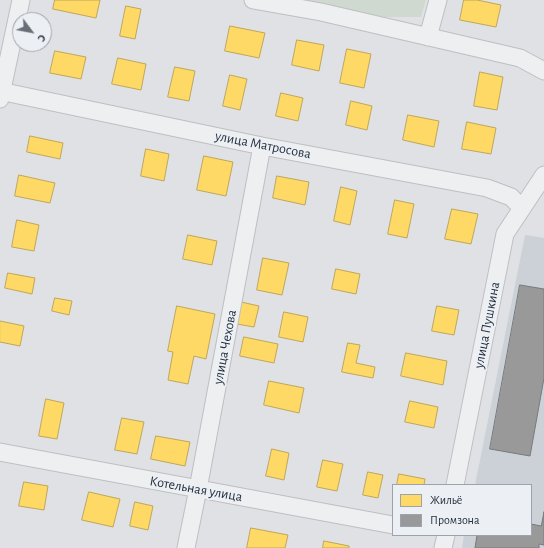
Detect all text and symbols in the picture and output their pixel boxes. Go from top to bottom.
north arrow [12,12,52,52]
text: С [35,33,48,44]
street label: улица Матросова [214,127,312,163]
street label: улица Пушкина [470,280,504,370]
street label: улица Чехова [210,308,240,386]
street label: Котельная улица [148,473,244,505]
legend [392,484,532,536]
text: Жильё [430,494,462,506]
text: Промзона [430,514,480,526]

